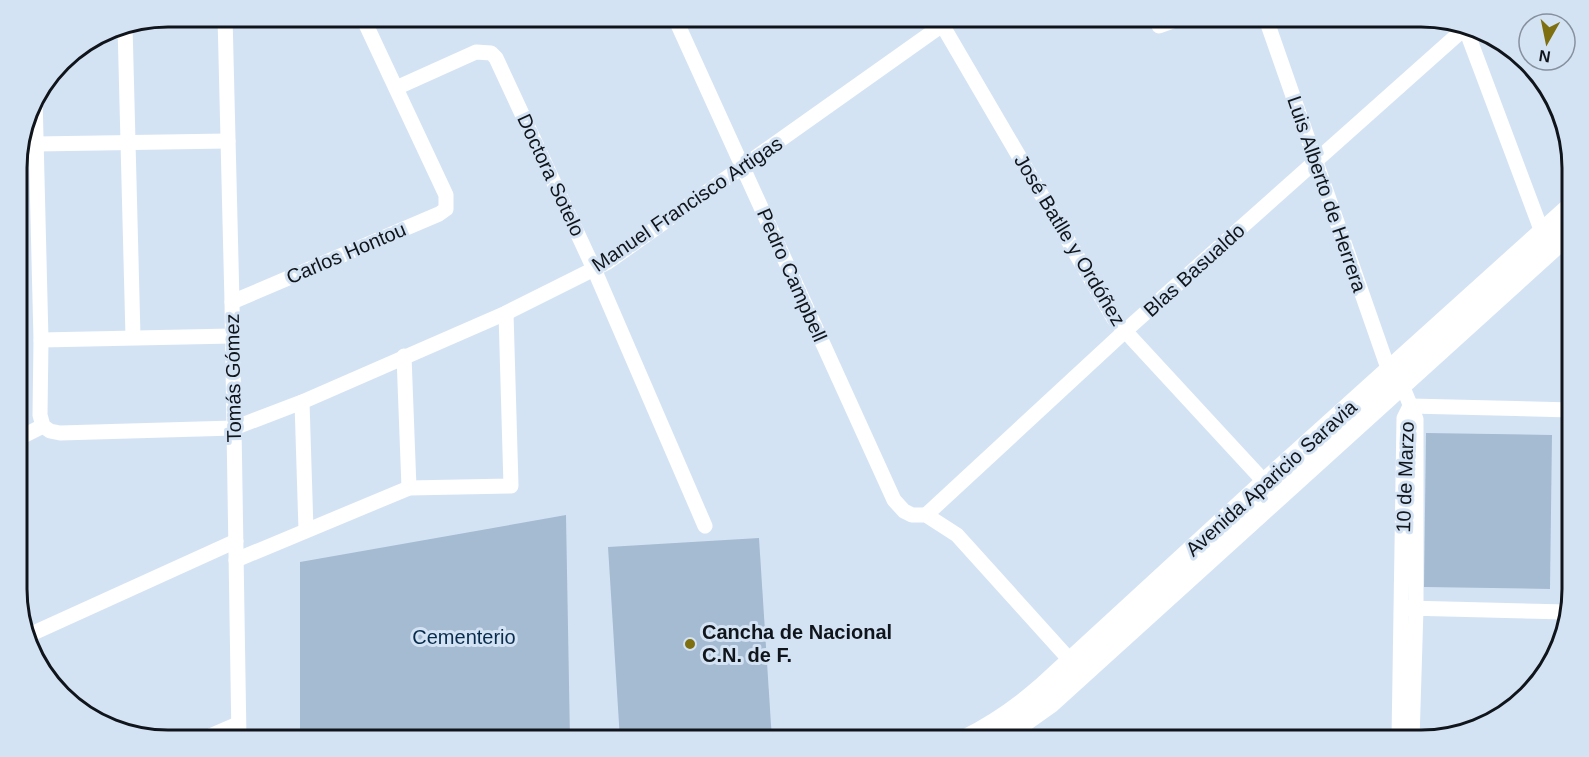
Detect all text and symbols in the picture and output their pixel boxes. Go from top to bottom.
north arrow [1517,12,1577,72]
text: N [1538,47,1552,66]
street label: Luis Alberto de Herrera [1283,93,1371,296]
street label: Doctora Sotelo [513,110,589,240]
street label: Manuel Francisco Artigas [588,132,786,276]
street label: José Batlle y Ordóñez [1010,150,1130,330]
street label: Pedro Campbell [753,205,831,345]
street label: Carlos Hontou [283,218,409,288]
street label: Blas Basualdo [1139,219,1249,321]
street label: Tomás Gómez [221,313,245,443]
street label: Avenida Aparicio Saravia [1181,395,1361,560]
street label: 10 de Marzo [1392,421,1418,533]
place label: Cancha de Nacional C.N. de F. [702,621,892,666]
park label: Cementerio [412,626,516,648]
marker: Cancha de Nacional C.N. de F. [683,637,697,651]

